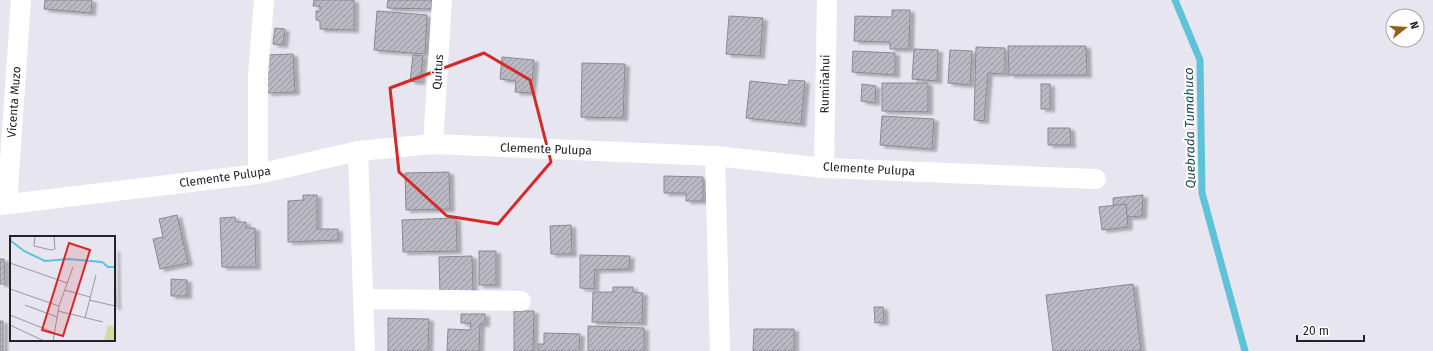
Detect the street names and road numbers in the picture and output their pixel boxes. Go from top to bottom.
street label: Quitus [430,53,446,90]
street label: Rumiñahui [817,54,833,114]
street label: Vicenta Muzo [5,66,23,138]
street label: Clemente Pulupa [500,140,592,158]
street label: Clemente Pulupa [823,160,915,178]
street label: Clemente Pulupa [178,164,272,190]

